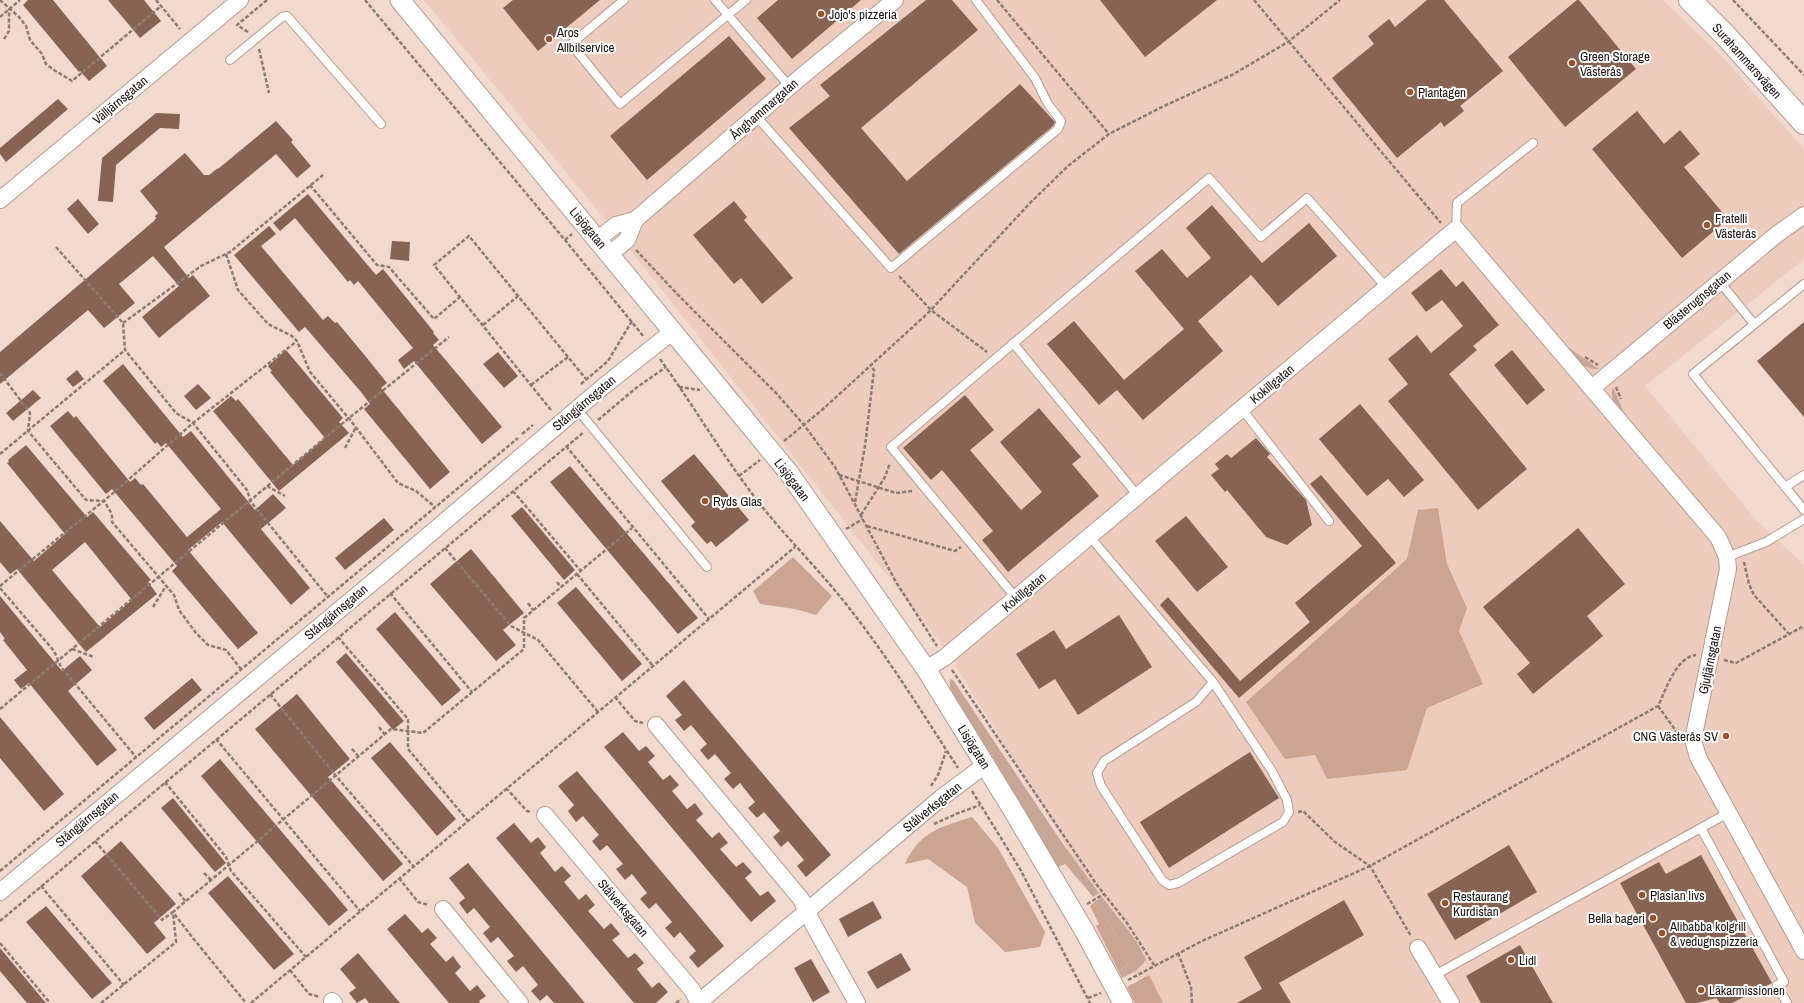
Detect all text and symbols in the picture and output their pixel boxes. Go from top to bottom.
place label: Jojo's pizzeria [829,6,897,23]
marker: Jojo's pizzeria [816,9,826,19]
street label: Surahammarsvägen [1709,20,1785,102]
place label: Aros Allbilservice [556,24,615,56]
marker: Aros Allbilservice [544,34,554,44]
place label: Green Storage Västerås [1580,48,1650,80]
marker: Green Storage Västerås [1567,58,1577,68]
street label: Välljärnsgatan [89,72,151,128]
street label: Ånghammargatan [726,75,802,144]
place label: Plantagen [1418,84,1466,101]
marker: Plantagen [1405,87,1415,97]
street label: Lisjögatan [566,204,610,252]
place label: Fratelli Västerås [1715,210,1756,242]
marker: Fratelli Västerås [1702,220,1712,230]
street label: Blästerugnsgatan [1660,267,1734,333]
street label: Kokillgatan [1246,360,1298,407]
street label: Stångjärnsgatan [549,371,619,434]
street label: Lisjögatan [770,455,814,505]
place label: Ryds Glas [713,493,762,510]
marker: Ryds Glas [700,496,710,506]
street label: Kokillgatan [998,568,1050,615]
street label: Stångjärnsgatan [301,580,371,643]
street label: Gjutjärnsgatan [1694,624,1726,696]
street label: Lisjögatan [954,722,994,772]
place label: CNG Västerås SV [1633,728,1718,745]
marker: CNG Västerås SV [1721,731,1731,741]
street label: Stålverksgatan [899,778,965,836]
street label: Stångjärnsgatan [52,787,122,850]
street label: Stålverksgatan [594,876,652,941]
place label: Plasian livs [1650,887,1705,904]
place label: Restaurang Kurdistan [1453,888,1508,920]
marker: Plasian livs [1637,890,1647,900]
marker: Restaurang Kurdistan [1440,898,1450,908]
place label: Bella bageri [1588,910,1645,927]
marker: Bella bageri [1648,913,1658,923]
place label: Alibabba kolgrill & vedugnspizzeria [1669,918,1758,950]
marker: Alibabba kolgrill & vedugnspizzeria [1657,928,1667,938]
place label: Lidl [1519,952,1536,969]
marker: Lidl [1506,955,1516,965]
place label: Läkarmissionen [1709,982,1785,999]
marker: Läkarmissionen [1696,985,1706,995]

